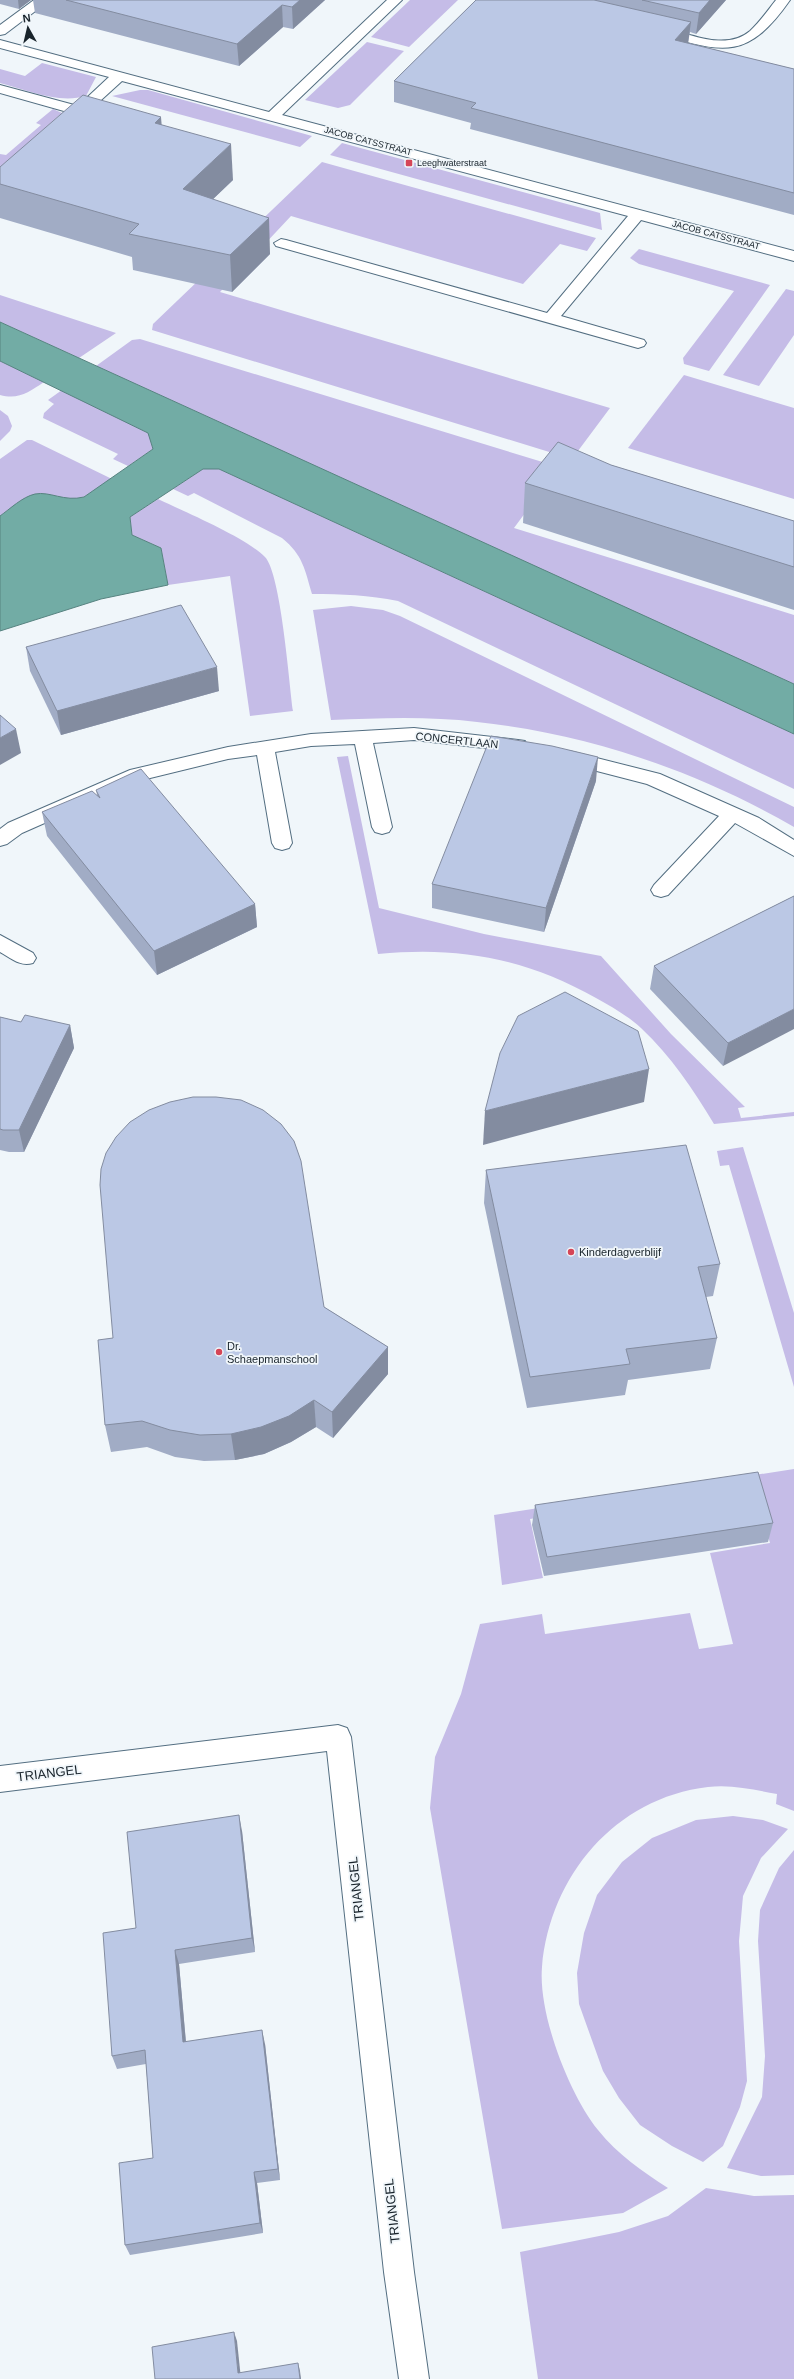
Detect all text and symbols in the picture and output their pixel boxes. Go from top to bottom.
north arrow [8,8,48,48]
text: N [22,12,31,25]
street label: JACOB CATSSTRAAT [323,124,414,158]
marker: Leeghwaterstraat [404,158,414,168]
place label: Leeghwaterstraat [417,158,487,168]
street label: JACOB CATSSTRAAT [671,218,762,252]
street label: CONCERTLAAN [415,730,499,750]
place label: Kinderdagverblijf [579,1246,662,1258]
marker: Kinderdagverblijf [566,1247,576,1257]
place label: Dr. Schaepmanschool [227,1340,318,1365]
marker: Dr. Schaepmanschool [214,1347,224,1357]
street label: TRIANGEL [16,1762,82,1784]
street label: TRIANGEL [345,1856,367,1922]
street label: TRIANGEL [381,2178,403,2244]

